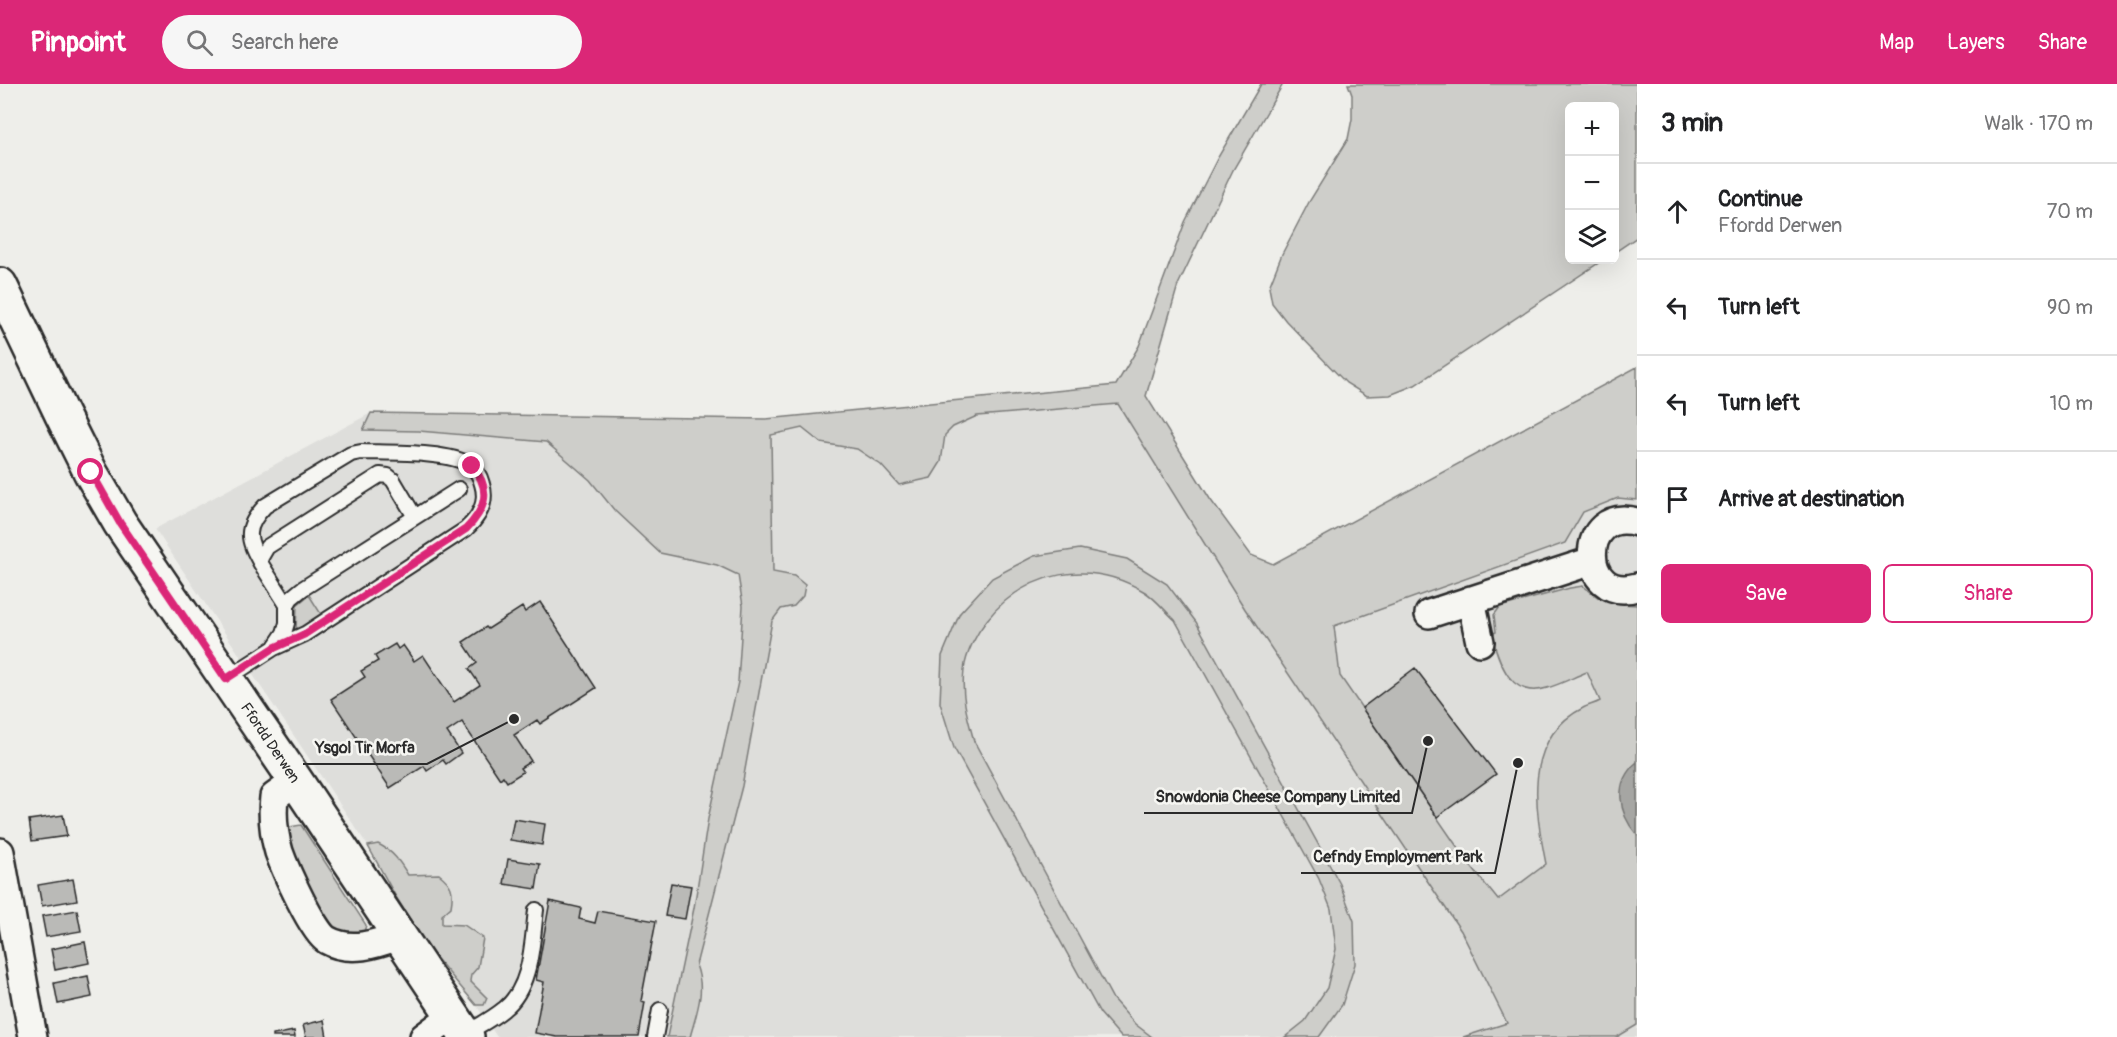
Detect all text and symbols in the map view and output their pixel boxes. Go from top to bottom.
search box [162,15,582,69]
text: Pinpoint [30,25,126,60]
icon: search [183,26,216,59]
text: Search here [231,28,338,56]
text: Map [1879,29,1914,56]
text: Layers [1947,29,2005,56]
text: Share [2038,29,2087,56]
map controls [1565,102,1619,264]
button: + [1565,102,1619,156]
text: 3 min [1661,107,1723,139]
text: Walk · 170 m [1984,111,2093,136]
button: − [1565,156,1619,210]
text: Continue [1718,185,1802,213]
icon: ahead [1661,195,1694,228]
text: 70 m [2047,199,2093,224]
button: layers [1565,210,1619,264]
text: Ffordd Derwen [1718,213,1842,238]
icon: left [1661,291,1694,324]
text: Turn left [1718,293,1800,321]
text: 90 m [2047,295,2093,320]
icon: left [1661,387,1694,420]
text: Turn left [1718,389,1800,417]
text: 10 m [2049,391,2093,416]
route end [458,452,484,478]
route start [77,458,103,484]
icon: arrive [1661,483,1694,516]
text: Arrive at destination [1718,485,1904,513]
button: Save [1661,564,1871,623]
button: Share [1883,564,2093,623]
street label: Ffordd Derwen [236,699,304,787]
callout: Ysgol Tir Morfa [303,730,427,764]
text: Ysgol Tir Morfa [314,738,415,758]
callout: Snowdonia Cheese Company Limited [1144,779,1412,813]
text: Snowdonia Cheese Company Limited [1156,787,1401,807]
callout: Cefndy Employment Park [1301,839,1495,873]
text: Cefndy Employment Park [1313,847,1483,867]

